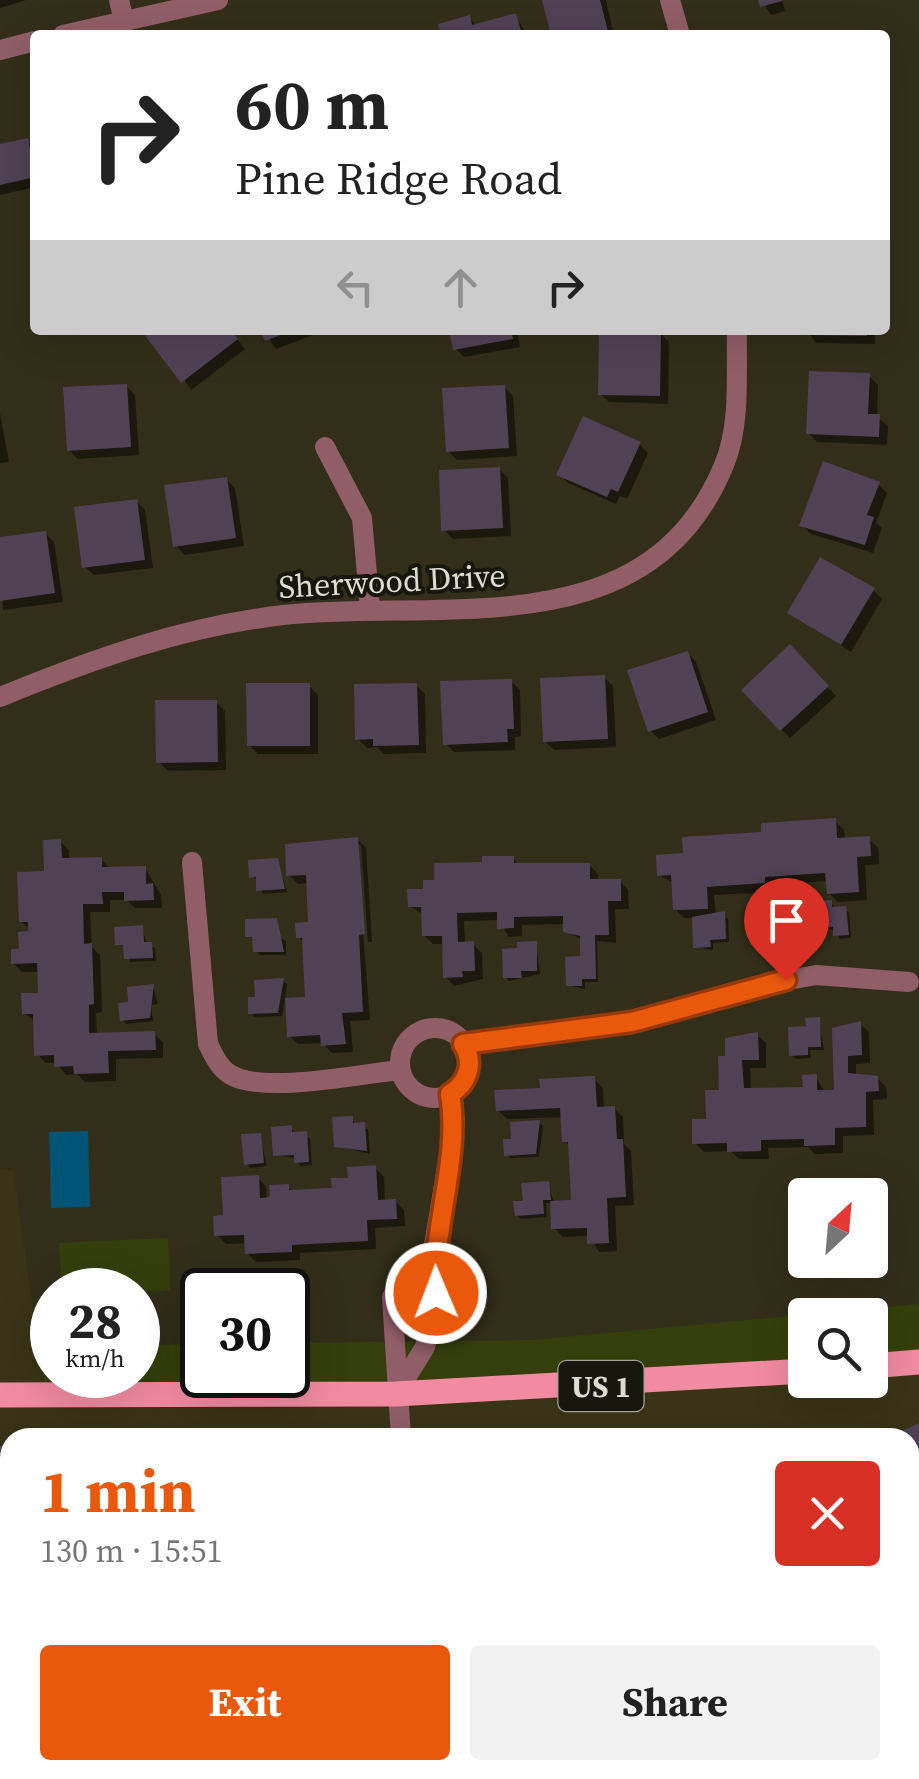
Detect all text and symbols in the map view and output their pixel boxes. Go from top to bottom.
text: 60 m [235,56,389,152]
icon: right [70,70,200,200]
text: Pine Ridge Road [235,147,562,209]
icon: left [328,260,383,315]
icon: ahead [433,260,488,315]
icon: right [538,260,593,315]
street label: Sherwood Drive [277,553,507,609]
pin [744,878,829,981]
icon: arrive [759,893,814,948]
north arrow [788,1178,888,1278]
map controls [788,1178,888,1398]
position arrow [384,1241,488,1345]
speed limit sign: 30 [180,1268,310,1398]
text: 28 [68,1286,122,1355]
button: search [788,1298,888,1398]
text: km/h [65,1341,125,1375]
road number: US 1 [558,1361,644,1411]
text: 1 min [40,1450,196,1532]
button: close [775,1461,880,1566]
text: 130 m · 15:51 [40,1529,222,1573]
button: Exit [40,1645,450,1760]
button: Share [470,1645,880,1760]

